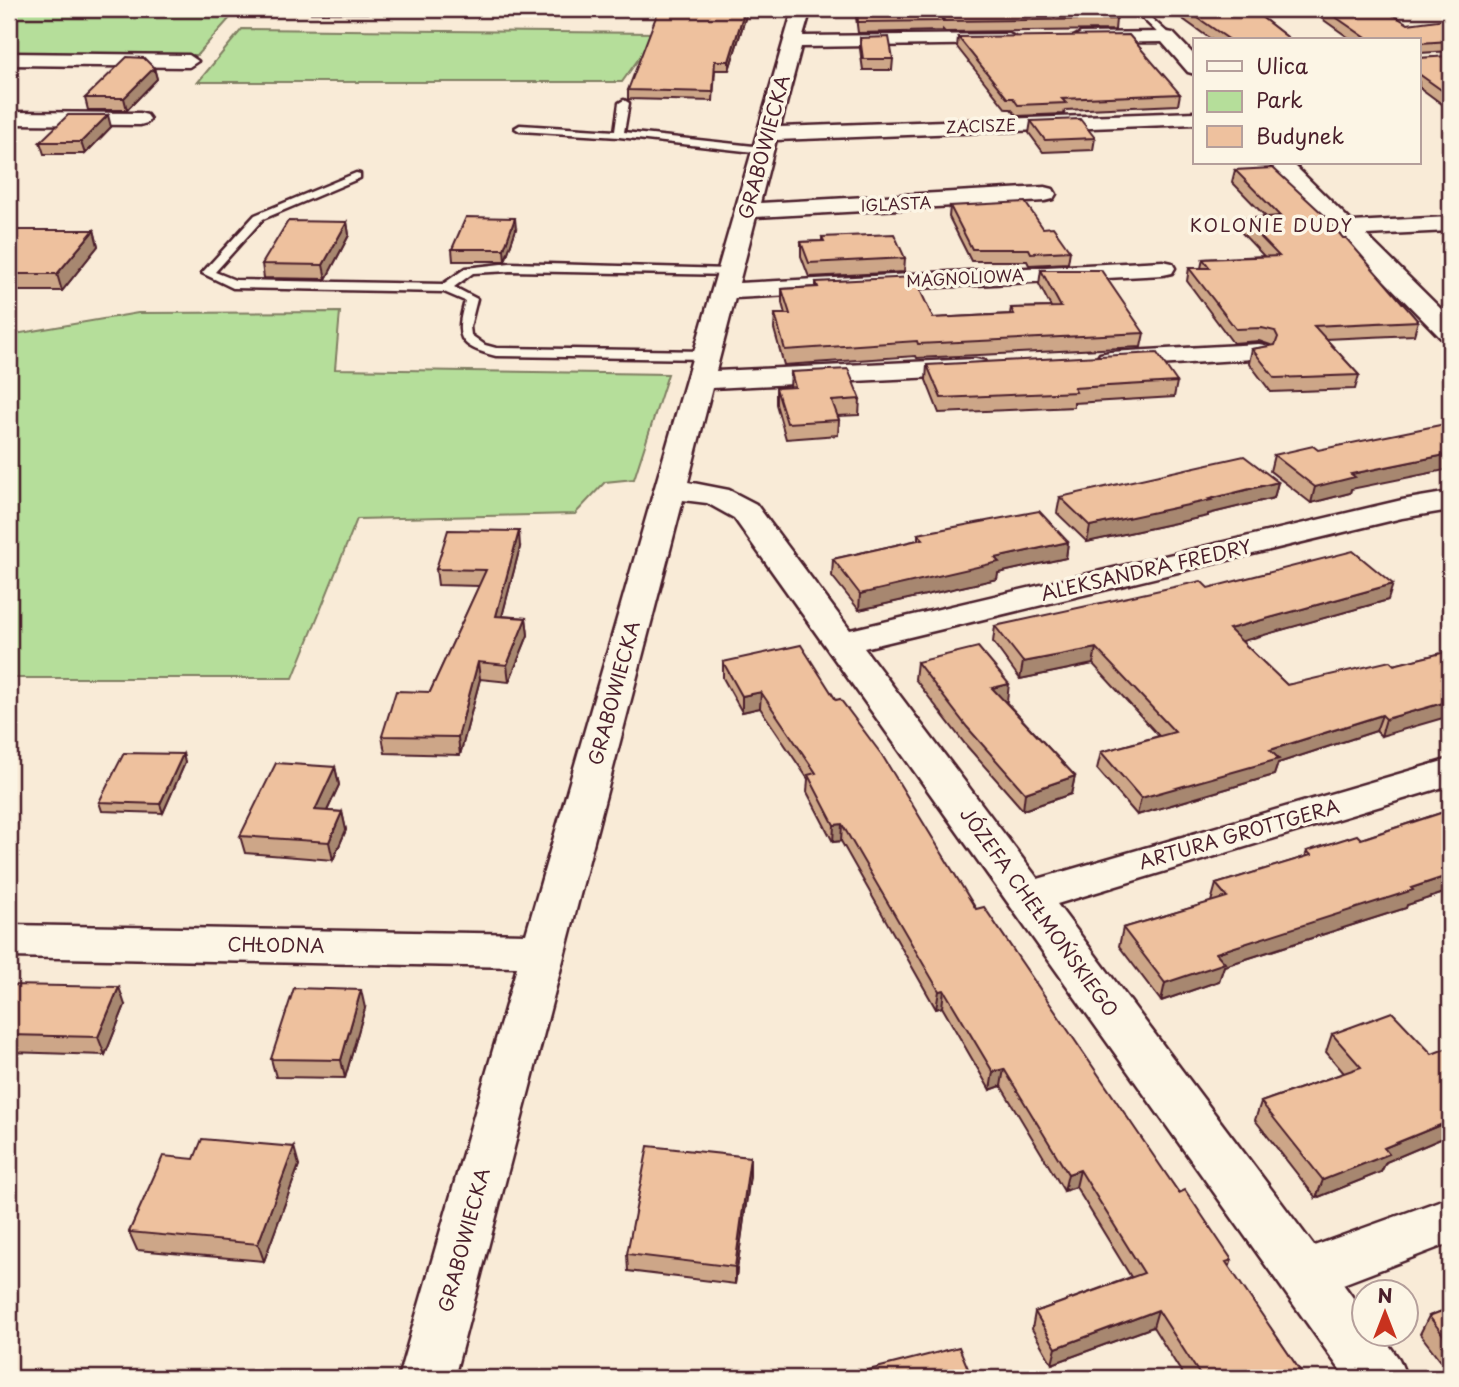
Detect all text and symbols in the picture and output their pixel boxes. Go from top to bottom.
legend [1193,38,1420,164]
text: Ulica [1256,49,1309,81]
street label: GRABOWIECKA [730,72,796,222]
text: Park [1256,83,1303,115]
street label: ZACISZE [945,112,1016,138]
text: Budynek [1256,119,1345,151]
street label: IGLASTA [860,189,932,217]
district label: KOLONIE DUDY [1190,211,1354,238]
street label: MAGNOLIOWA [905,262,1024,292]
street label: ALEKSANDRA FREDRY [1038,531,1254,607]
street label: GRABOWIECKA [580,618,646,768]
street label: ARTURA GROTTGERA [1135,791,1342,875]
street label: JÓZEFA CHEŁMOŃSKIEGO [954,801,1126,1022]
street label: CHŁODNA [227,929,325,959]
street label: GRABOWIECKA [430,1165,496,1315]
north arrow [1350,1278,1420,1348]
text: N [1377,1281,1393,1309]

